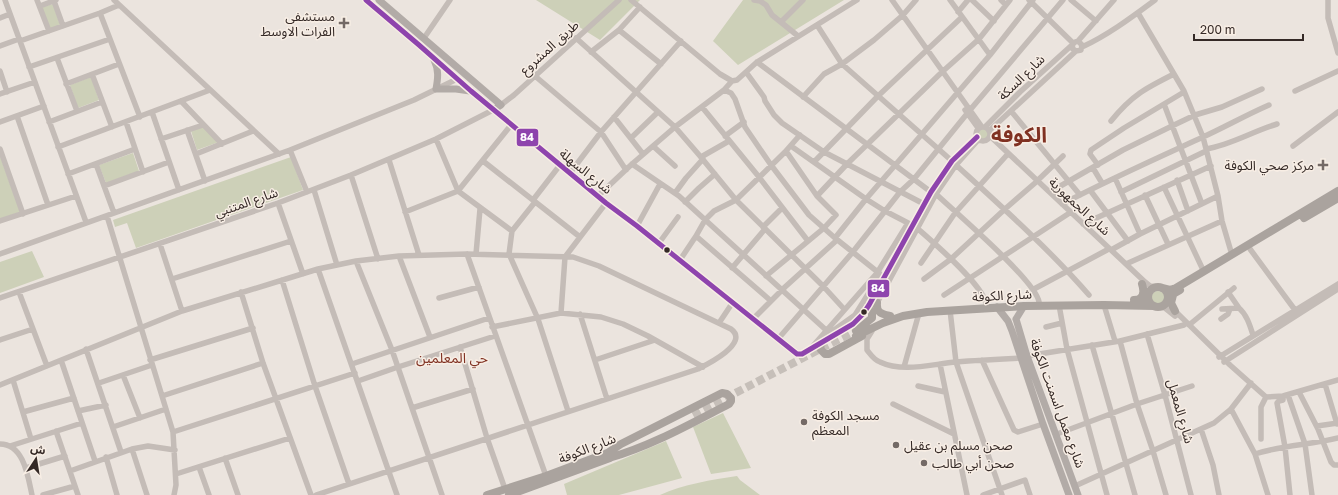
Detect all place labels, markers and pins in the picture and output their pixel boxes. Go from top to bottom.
place label: مستشفى الفرات الاوسط [261,8,335,39]
marker: مستشفى الفرات الاوسط [338,17,350,29]
place label: مركز صحي الكوفة [1225,157,1314,176]
marker: مركز صحي الكوفة [1317,159,1329,171]
unlabelled marker [662,245,672,255]
unlabelled marker [859,307,869,317]
place label: مسجد الكوفة المعظم [812,407,880,441]
marker: مسجد الكوفة المعظم [799,417,809,427]
place label: صحن مسلم بن عقيل [904,437,1013,456]
marker: صحن مسلم بن عقيل [891,440,901,450]
place label: صحن أبي طالب [932,455,1015,474]
marker: صحن أبي طالب [919,458,929,468]

